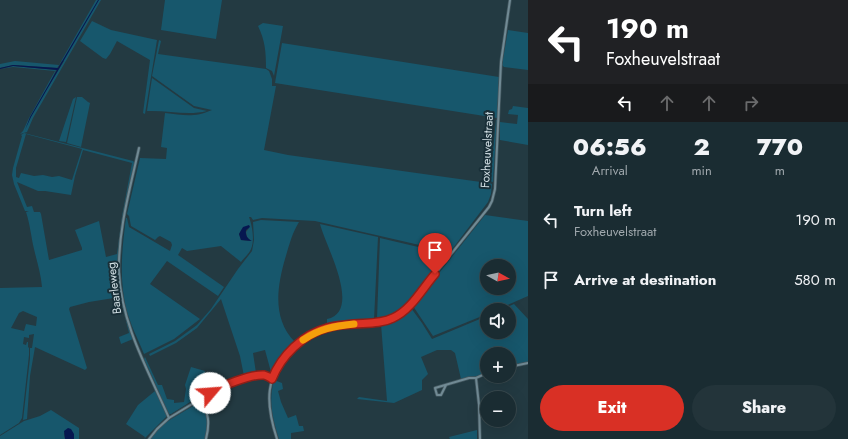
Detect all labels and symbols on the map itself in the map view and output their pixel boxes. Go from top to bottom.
street label: Foxheuvelstraat [476,111,498,188]
pin [418,233,452,274]
north arrow [480,259,516,295]
street label: Baarleweg [102,261,126,315]
position arrow [189,372,231,414]

